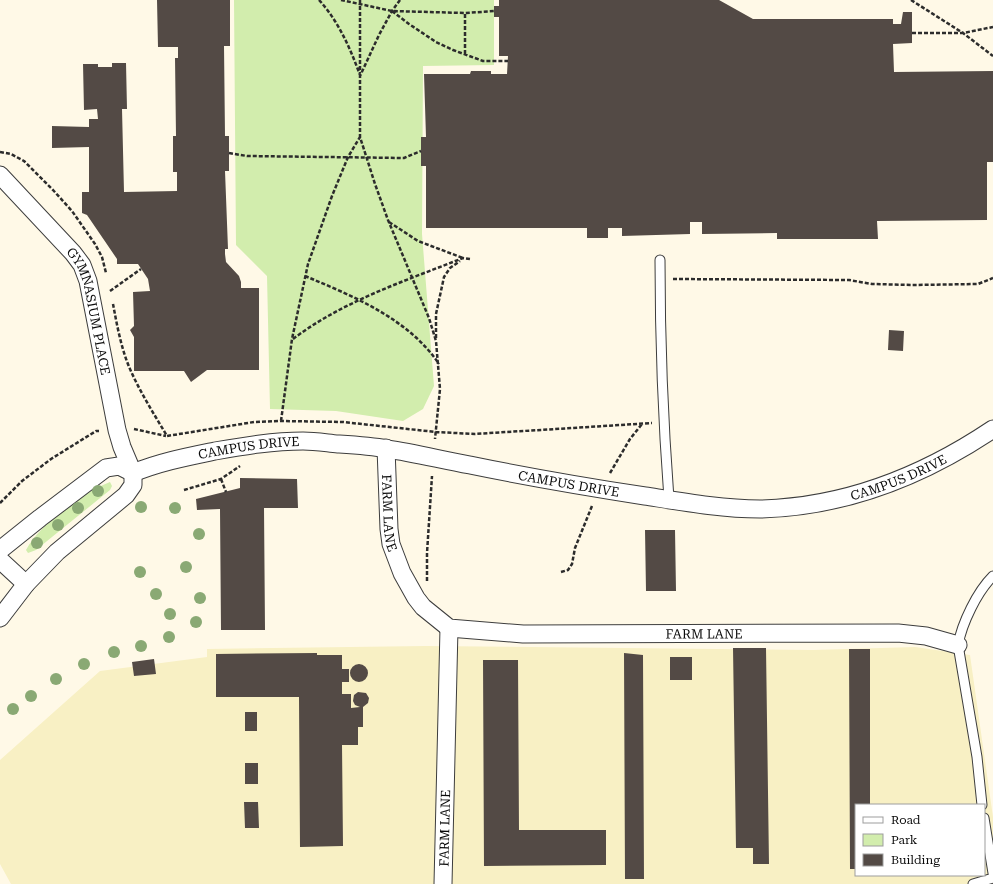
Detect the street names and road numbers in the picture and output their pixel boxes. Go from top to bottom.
street label: GYMNASIUM PLACE [64,244,114,376]
street label: CAMPUS DRIVE [197,433,300,462]
street label: CAMPUS DRIVE [849,451,949,503]
street label: CAMPUS DRIVE [517,467,621,499]
street label: FARM LANE [379,474,401,554]
street label: FARM LANE [665,626,743,641]
street label: FARM LANE [436,789,453,867]

